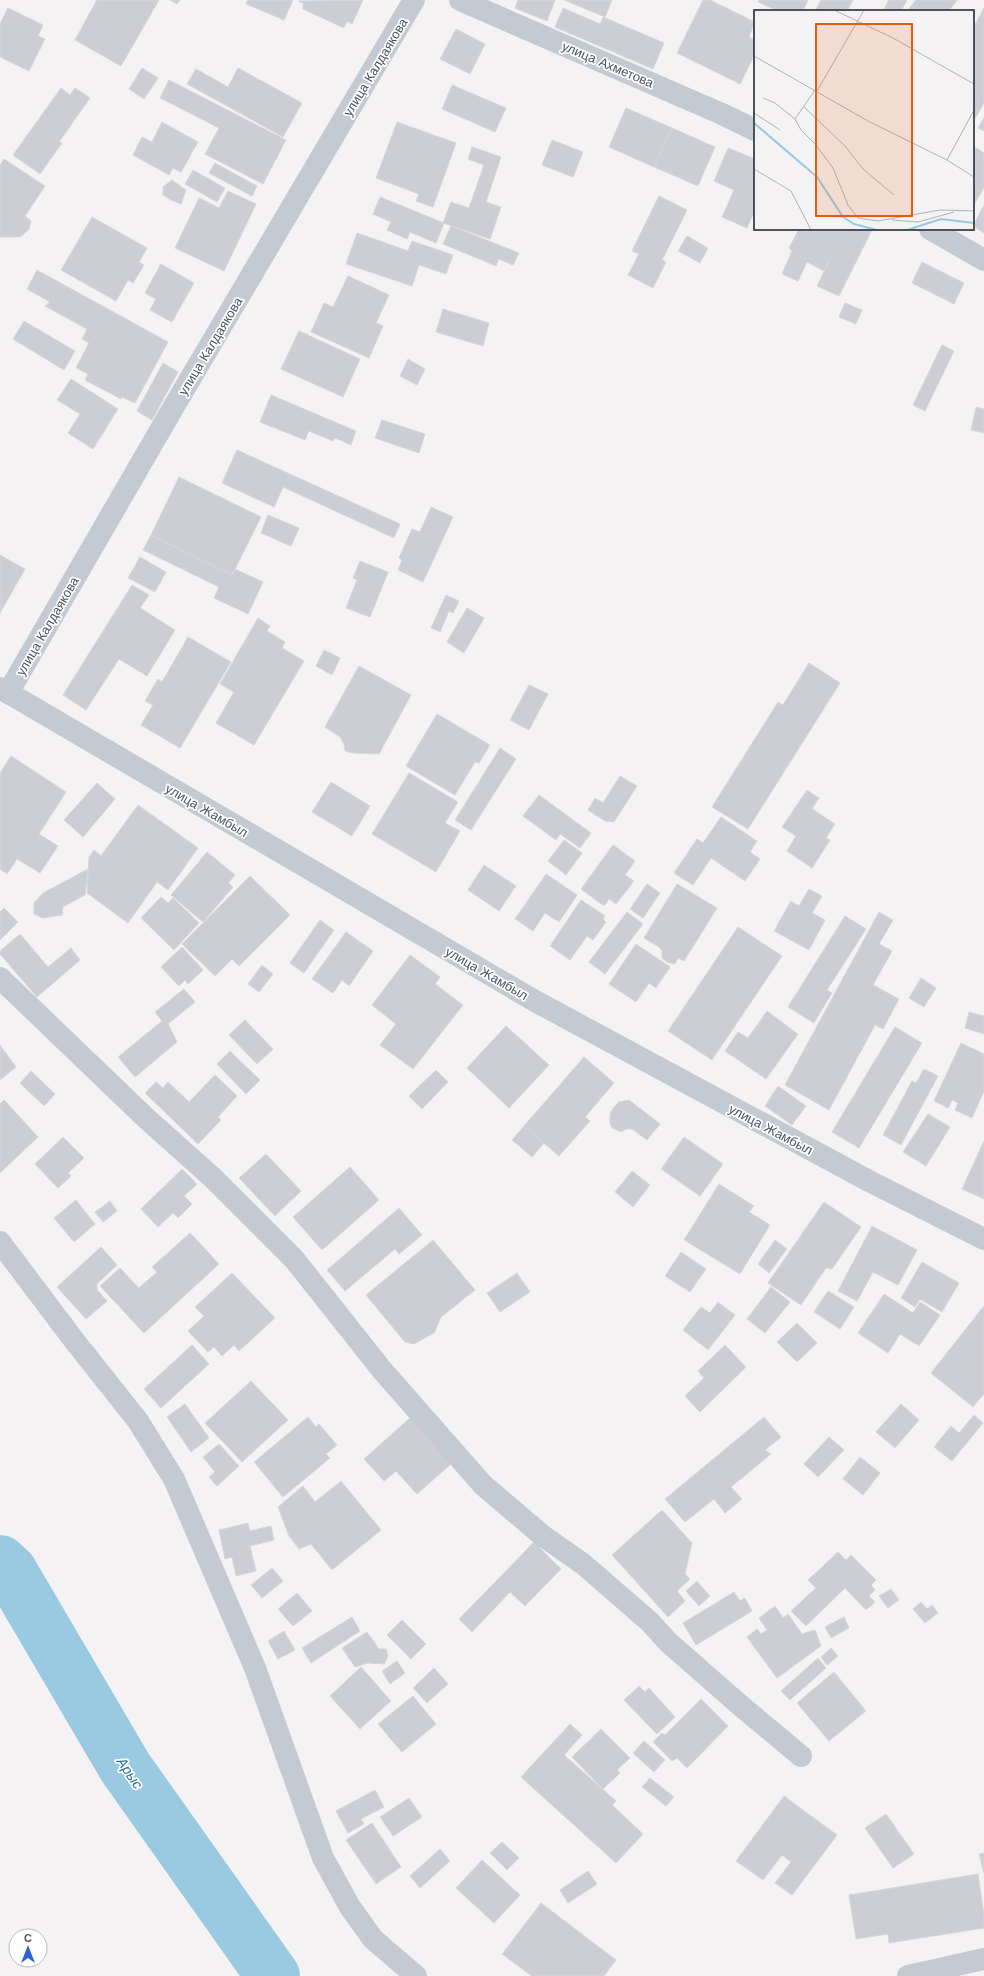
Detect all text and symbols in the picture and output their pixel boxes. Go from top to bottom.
inset map [754,10,974,230]
street label: улица Калдаякова [340,15,411,119]
street label: улица Ахметова [560,38,657,91]
street label: улица Калдаякова [175,294,246,398]
street label: улица Калдаякова [13,574,82,678]
street label: улица Жамбыл [163,781,251,840]
street label: улица Жамбыл [443,944,531,1003]
street label: улица Жамбыл [726,1101,815,1158]
water label: Арыс [113,1753,146,1792]
north arrow [8,1928,48,1968]
text: С [24,1932,32,1945]

